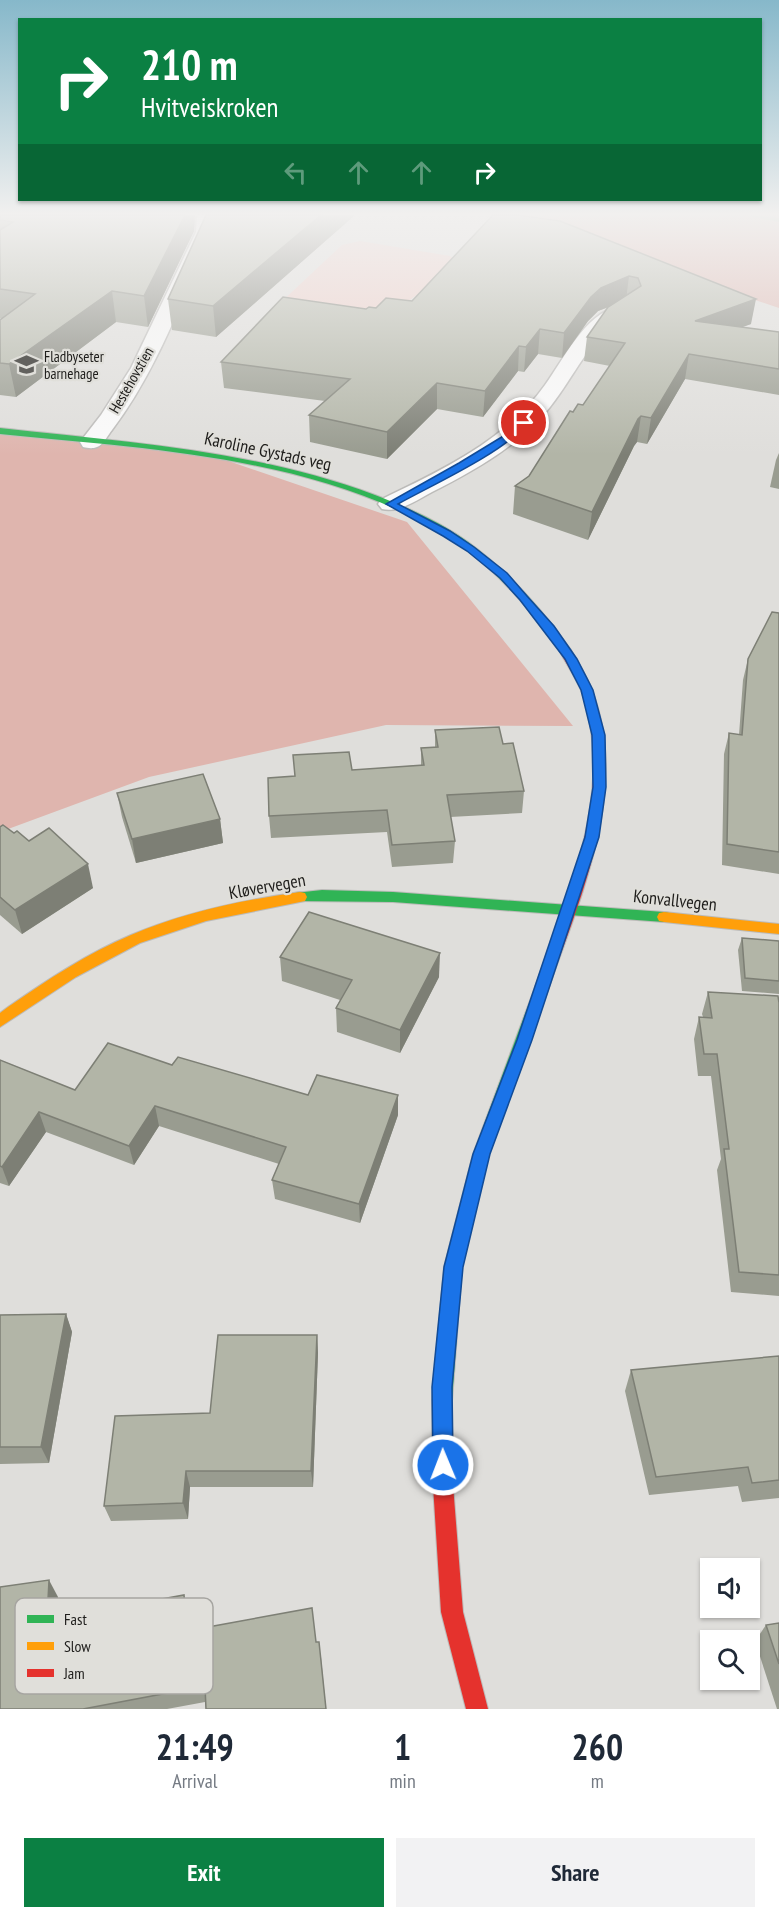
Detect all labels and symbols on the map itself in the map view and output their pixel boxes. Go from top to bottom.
street label: Hestehovstien [104,343,158,417]
place label: Fladbyseter barnehage [44,347,105,383]
school or university icon: Fladbyseter barnehage [13,352,39,378]
pin [498,397,549,448]
street label: Karoline Gystads veg [202,426,334,476]
street label: Kløvervegen [227,868,307,904]
street label: Konvallvegen [632,884,718,916]
position arrow [411,1433,475,1497]
legend [15,1598,213,1694]
text: Fast [64,1609,87,1629]
text: Slow [64,1636,91,1656]
text: Jam [63,1663,85,1683]

